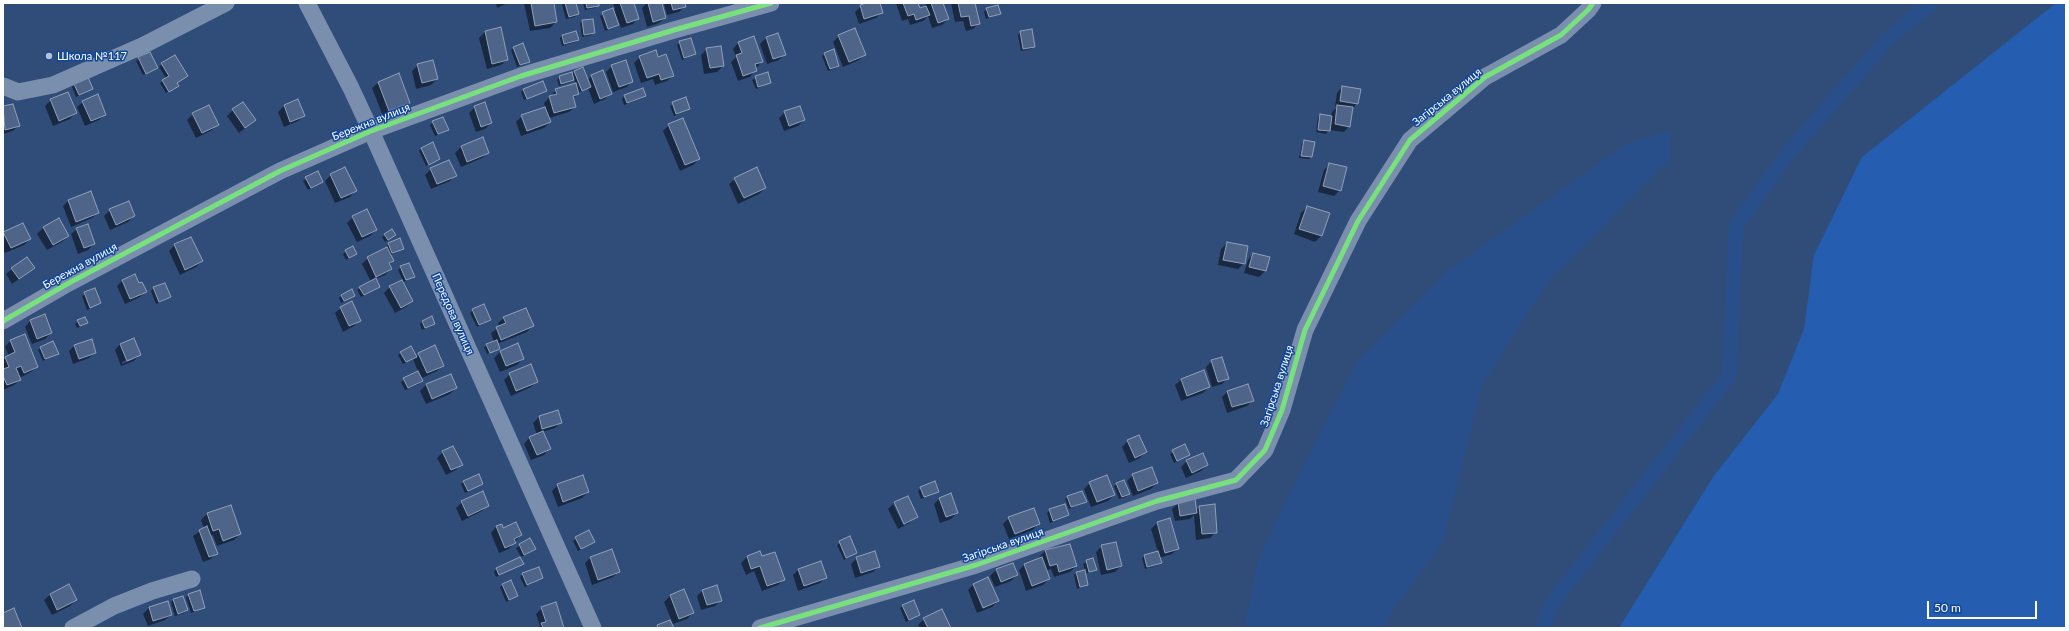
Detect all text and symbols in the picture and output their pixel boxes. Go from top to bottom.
place label: Школа №117 [57,49,127,63]
marker: Школа №117 [44,51,54,61]
street label: Загірська вулиця [1410,65,1484,129]
street label: Бережна вулиця [330,100,412,144]
street label: Бережна вулиця [41,240,119,292]
street label: Передова вулиця [429,271,477,357]
street label: Загірська вулиця [1258,344,1296,428]
street label: Загірська вулиця [961,525,1045,565]
scale bar [1929,593,2039,619]
text: 50 m [1934,600,1961,615]

